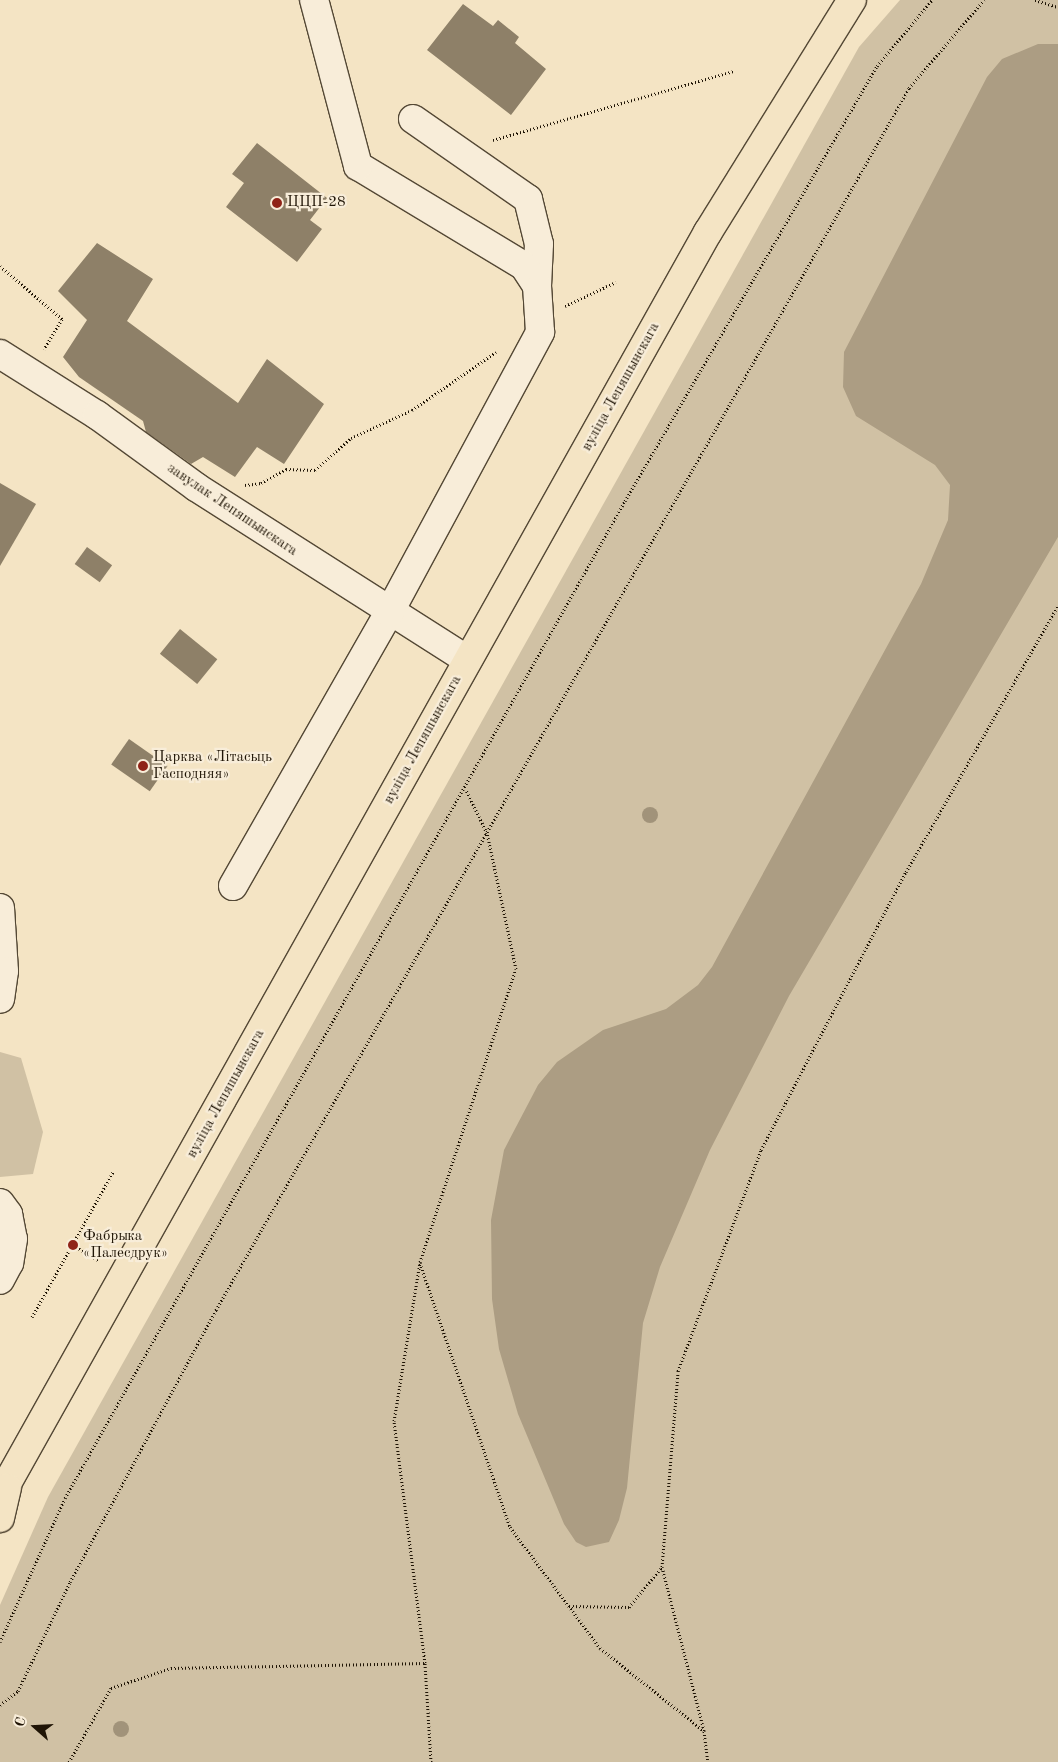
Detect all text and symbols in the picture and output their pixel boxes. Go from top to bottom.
place label: ЦЦП-28 [287,194,346,212]
marker: ЦЦП-28 [271,197,283,209]
street label: вуліца Лепяшынскага [578,320,664,454]
street label: завулак Лепяшынскага [163,460,301,560]
street label: вуліца Лепяшынскага [380,673,466,807]
place label: Царква «Літасьць Гасподняя» [153,748,272,783]
marker: Царква «Літасьць Гасподняя» [137,760,149,772]
street label: вуліца Лепяшынскага [183,1027,269,1161]
place label: Фабрыка «Палесдрук» [83,1227,168,1262]
marker: Фабрыка «Палесдрук» [67,1239,79,1251]
north arrow [10,1702,60,1752]
text: С [13,1715,29,1729]

